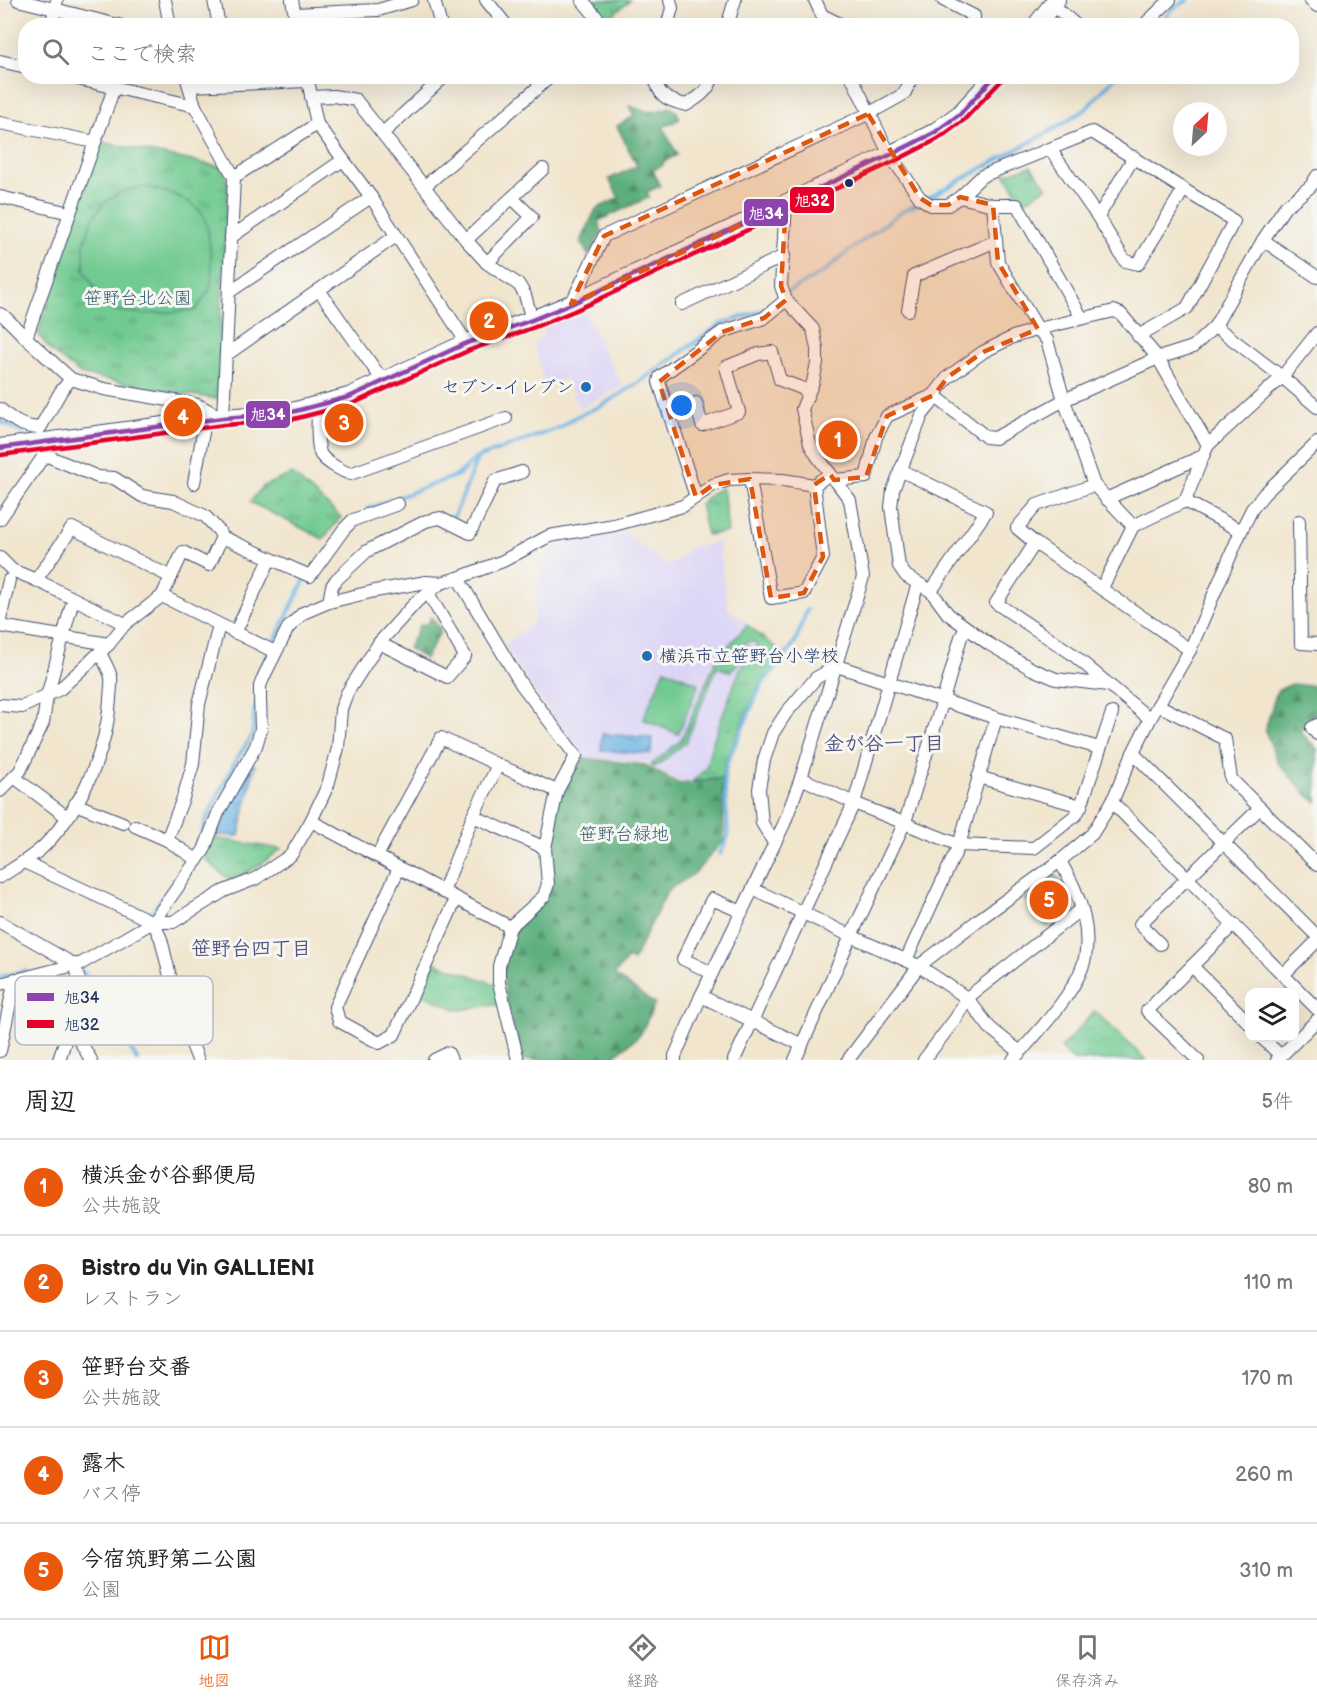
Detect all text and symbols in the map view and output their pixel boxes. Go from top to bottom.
search box [18,18,1299,84]
icon: search [39,35,72,68]
text: ここで検索 [87,41,197,68]
north arrow [1173,102,1227,156]
unlabelled marker [843,177,855,189]
line badge: 旭32 [789,186,835,214]
text: 旭32 [795,192,830,211]
line badge: 旭34 [743,198,789,227]
text: 旭34 [749,205,784,224]
park label: 笹野台北公園 [84,288,192,309]
pin: 2 [470,298,508,344]
place label: セブン-イレブン [441,377,574,398]
marker: セブン-イレブン [579,380,593,394]
your location [667,391,696,420]
pin: 4 [164,394,202,440]
line badge: 旭34 [245,400,291,429]
pin: 3 [324,400,364,446]
text: 旭34 [251,406,286,425]
pin: 1 [818,418,858,462]
place label: 横浜市立笹野台小学校 [659,646,839,667]
marker: 横浜市立笹野台小学校 [640,649,654,663]
district label: 金が谷一丁目 [824,732,944,756]
park label: 笹野台緑地 [579,824,669,845]
pin: 5 [1030,878,1068,922]
district label: 笹野台四丁目 [191,937,311,961]
legend [15,976,213,1045]
map controls [1245,988,1299,1042]
button: layers [1245,988,1299,1042]
text: 旭34 [64,989,100,1008]
text: 旭32 [64,1016,100,1035]
text: 周辺 [24,1087,76,1118]
text: 5件 [1262,1090,1293,1114]
text: 横浜金が谷郵便局 [81,1162,257,1189]
text: 1 [39,1175,48,1199]
text: 80 m [1248,1175,1293,1199]
text: 公共施設 [81,1194,161,1218]
text: Bistro du Vin GALLIENI [81,1255,315,1282]
text: 2 [38,1271,49,1295]
text: 110 m [1244,1271,1293,1295]
text: レストラン [81,1287,183,1311]
text: 笹野台交番 [81,1354,191,1381]
text: 3 [38,1367,49,1391]
text: 170 m [1242,1367,1293,1391]
text: 公共施設 [81,1386,161,1410]
text: 露木 [81,1450,125,1477]
text: 4 [38,1463,49,1487]
text: 260 m [1235,1463,1293,1487]
text: バス停 [81,1482,141,1506]
text: 今宿筑野第二公園 [81,1546,257,1573]
text: 5 [38,1559,49,1583]
text: 310 m [1239,1559,1293,1583]
text: 公園 [81,1578,121,1602]
tab: 地図 [198,1631,231,1691]
tab: 経路 [626,1631,659,1691]
tab: 保存済み [1055,1631,1119,1691]

